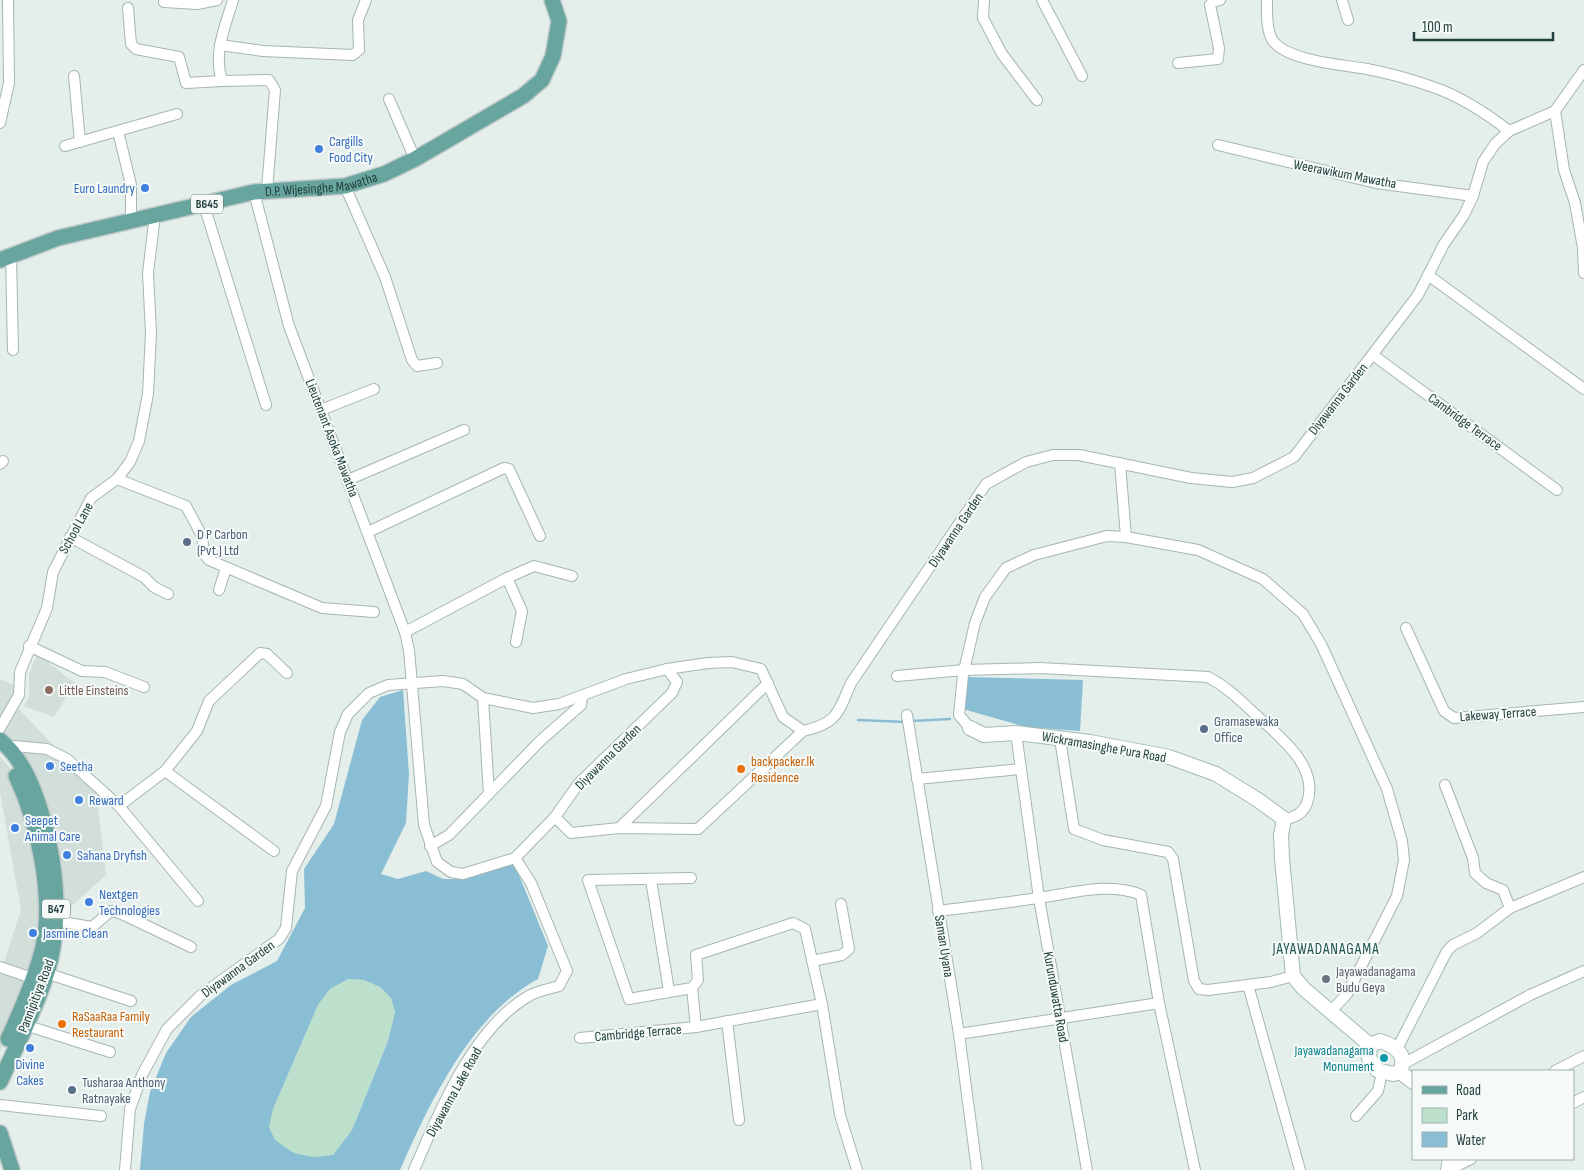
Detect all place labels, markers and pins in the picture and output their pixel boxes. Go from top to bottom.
place label: Cargills Food City [329,133,373,166]
marker: Cargills Food City [313,143,325,155]
place label: Euro Laundry [74,180,136,197]
marker: Euro Laundry [139,182,151,194]
place label: D P Carbon (Pvt.) Ltd [197,526,248,559]
marker: D P Carbon (Pvt.) Ltd [181,536,193,548]
place label: Little Einsteins [59,682,129,699]
marker: Little Einsteins [43,684,55,696]
place label: Gramasewaka Office [1214,713,1279,746]
marker: Gramasewaka Office [1198,723,1210,735]
place label: backpacker.lk Residence [751,753,815,786]
place label: Seetha [60,758,93,775]
marker: Seetha [44,760,56,772]
marker: backpacker.lk Residence [735,763,747,775]
place label: Reward [89,792,124,809]
marker: Reward [73,794,85,806]
place label: Seepet Animal Care [24,812,80,845]
marker: Seepet Animal Care [9,822,21,834]
place label: Sahana Dryfish [77,847,147,864]
marker: Sahana Dryfish [61,849,73,861]
place label: Nextgen Technologies [99,886,160,919]
marker: Nextgen Technologies [83,896,95,908]
place label: Jasmine Clean [42,925,108,942]
marker: Jasmine Clean [27,927,39,939]
place label: Jayawadanagama Budu Geya [1335,963,1416,996]
marker: Jayawadanagama Budu Geya [1320,973,1332,985]
place label: RaSaaRaa Family Restaurant [72,1008,150,1041]
marker: RaSaaRaa Family Restaurant [56,1018,68,1030]
marker: Divine Cakes [24,1042,36,1054]
place label: Jayawadanagama Monument [1293,1042,1374,1075]
marker: Jayawadanagama Monument [1378,1052,1390,1064]
place label: Divine Cakes [15,1056,45,1089]
place label: Tusharaa Anthony Ratnayake [82,1074,166,1107]
marker: Tusharaa Anthony Ratnayake [66,1084,78,1096]

